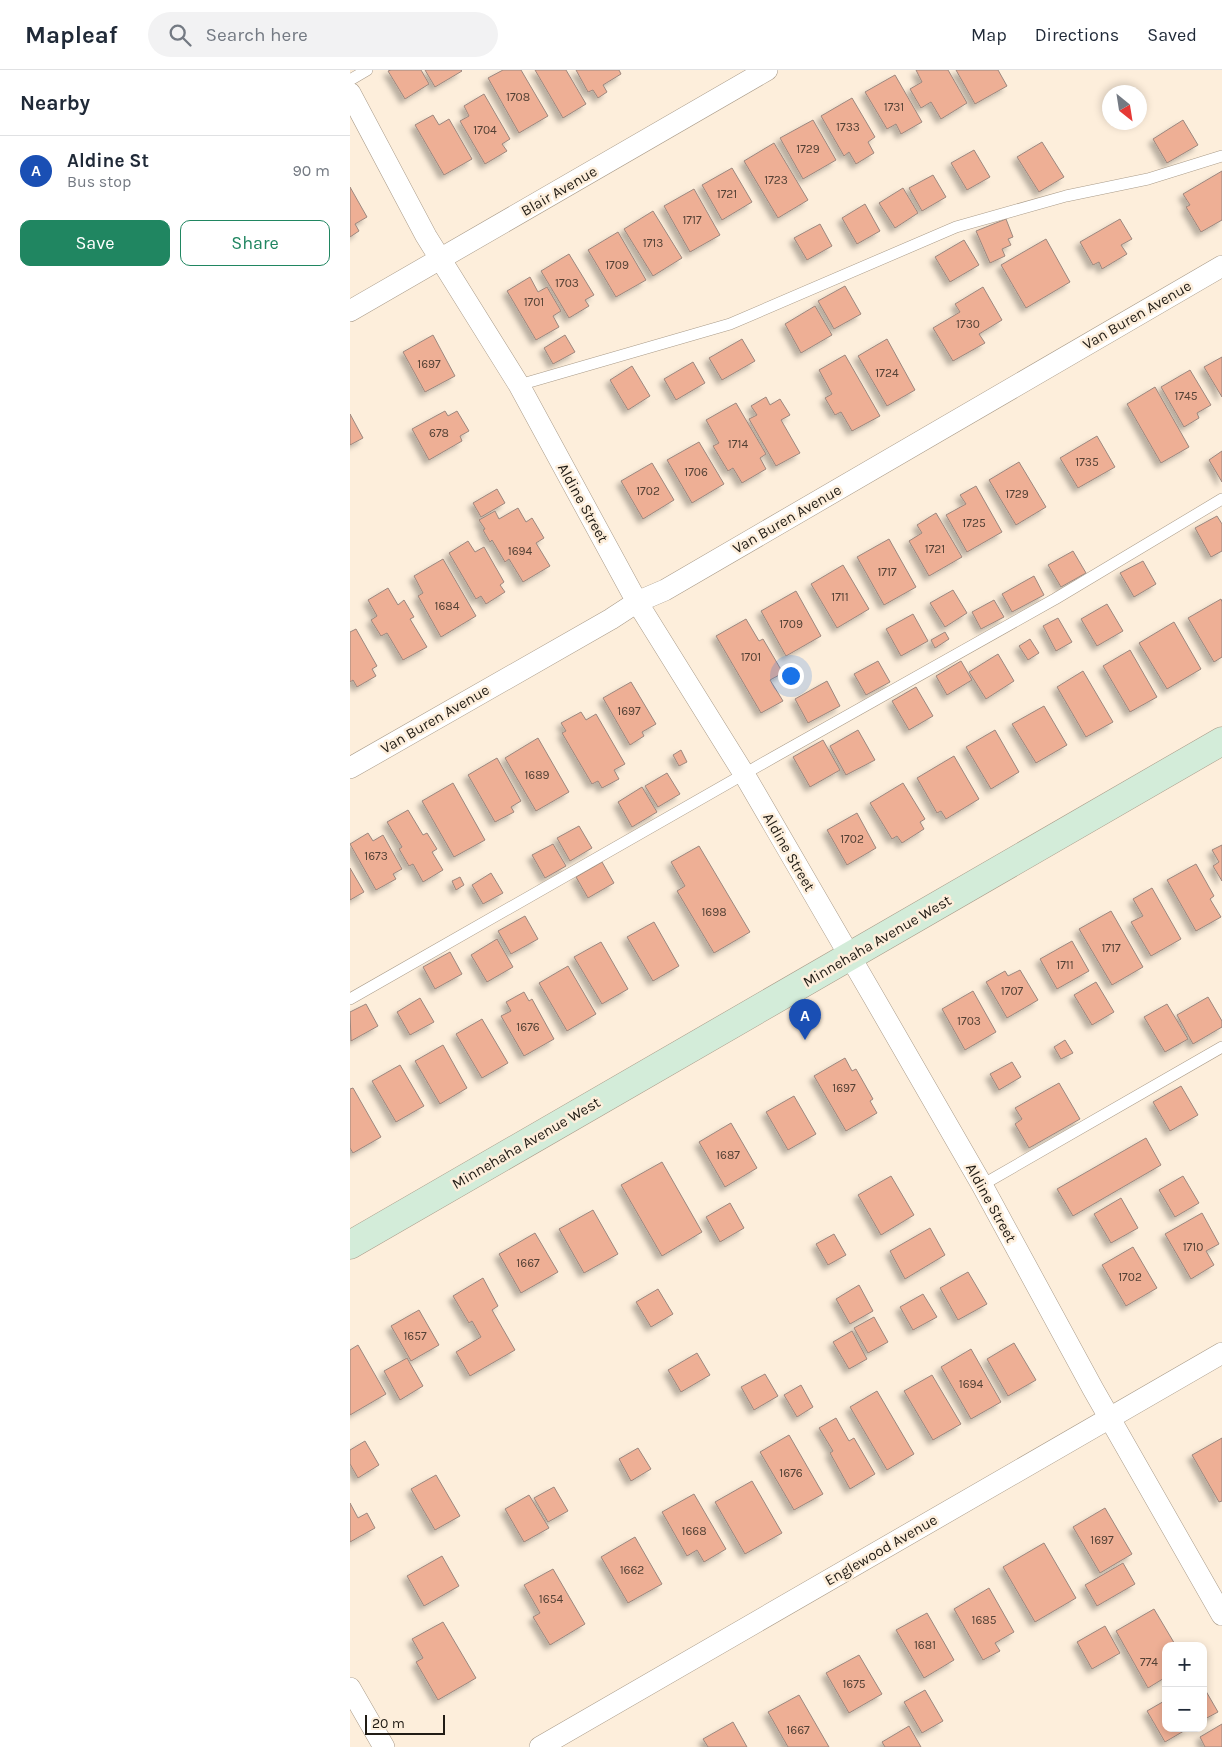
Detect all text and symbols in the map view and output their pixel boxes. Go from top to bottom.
search box [148,12,498,57]
text: Mapleaf [25,21,118,49]
icon: search [166,21,194,49]
text: Search here [206,24,308,46]
text: Map [971,24,1007,46]
text: Directions [1035,24,1119,46]
text: Saved [1147,24,1197,46]
north arrow [1102,85,1147,130]
house number: 1708 [506,90,530,104]
text: Nearby [20,91,90,115]
house number: 1731 [884,100,904,114]
house number: 1733 [836,120,860,134]
house number: 1704 [473,123,497,137]
house number: 1729 [796,142,820,156]
text: Aldine St [67,150,149,172]
text: A [31,161,41,180]
text: 90 m [292,161,330,180]
street label: Blair Avenue [518,162,600,220]
text: Bus stop [67,172,131,191]
house number: 1723 [764,173,788,187]
house number: 1721 [717,187,737,201]
house number: 1717 [682,213,702,227]
button: Save [20,220,170,266]
button: Share [180,220,330,266]
house number: 1713 [643,236,663,250]
house number: 1709 [605,258,629,272]
house number: 1703 [555,276,579,290]
street label: Van Buren Avenue [1080,277,1194,353]
house number: 1701 [524,295,544,309]
house number: 1730 [956,317,980,331]
house number: 1697 [417,357,441,371]
house number: 1724 [875,366,899,380]
house number: 1745 [1174,389,1198,403]
house number: 678 [429,426,449,440]
house number: 1714 [728,437,748,451]
house number: 1735 [1075,455,1099,469]
street label: Aldine Street [554,460,612,546]
house number: 1706 [684,465,708,479]
street label: Van Buren Avenue [730,481,844,557]
house number: 1702 [636,484,660,498]
house number: 1729 [1005,487,1029,501]
house number: 1725 [962,516,986,530]
house number: 1721 [925,542,945,556]
house number: 1694 [508,544,533,558]
house number: 1717 [877,565,897,579]
house number: 1711 [831,590,849,604]
house number: 1684 [435,599,460,613]
house number: 1709 [779,617,803,631]
house number: 1701 [741,650,761,664]
your location [778,663,804,689]
street label: Van Buren Avenue [378,681,492,757]
house number: 1697 [617,704,641,718]
house number: 1689 [524,768,550,782]
street label: Aldine Street [759,810,819,895]
house number: 1702 [840,832,864,846]
house number: 1673 [364,849,388,863]
street label: Minnehaha Avenue West [800,891,955,991]
house number: 1698 [701,905,727,919]
house number: 1717 [1101,941,1121,955]
house number: 1711 [1056,958,1074,972]
house number: 1707 [1001,984,1024,998]
pin: A [789,999,821,1040]
house number: 1703 [957,1014,981,1028]
house number: 1676 [516,1020,540,1034]
house number: 1697 [832,1081,856,1095]
street label: Minnehaha Avenue West [449,1093,604,1193]
house number: 1687 [716,1148,740,1162]
street label: Aldine Street [962,1160,1020,1246]
house number: 1710 [1183,1240,1203,1254]
house number: 1667 [516,1256,540,1270]
house number: 1702 [1118,1270,1142,1284]
house number: 1657 [403,1329,427,1343]
house number: 1694 [959,1377,984,1391]
house number: 1676 [779,1466,803,1480]
street label: Englewood Avenue [822,1510,940,1590]
house number: 1668 [681,1524,707,1538]
house number: 1697 [1090,1533,1114,1547]
house number: 1662 [620,1563,644,1577]
house number: 1654 [539,1592,563,1606]
house number: 1685 [972,1613,997,1627]
house number: 1681 [914,1638,936,1652]
map controls [1162,1642,1207,1732]
button: + [1162,1642,1207,1687]
house number: 774 [1140,1655,1158,1669]
house number: 1675 [842,1677,866,1691]
button: − [1162,1687,1207,1732]
scale bar [365,1712,445,1735]
text: 20 m [372,1715,405,1732]
house number: 1667 [786,1723,810,1737]

